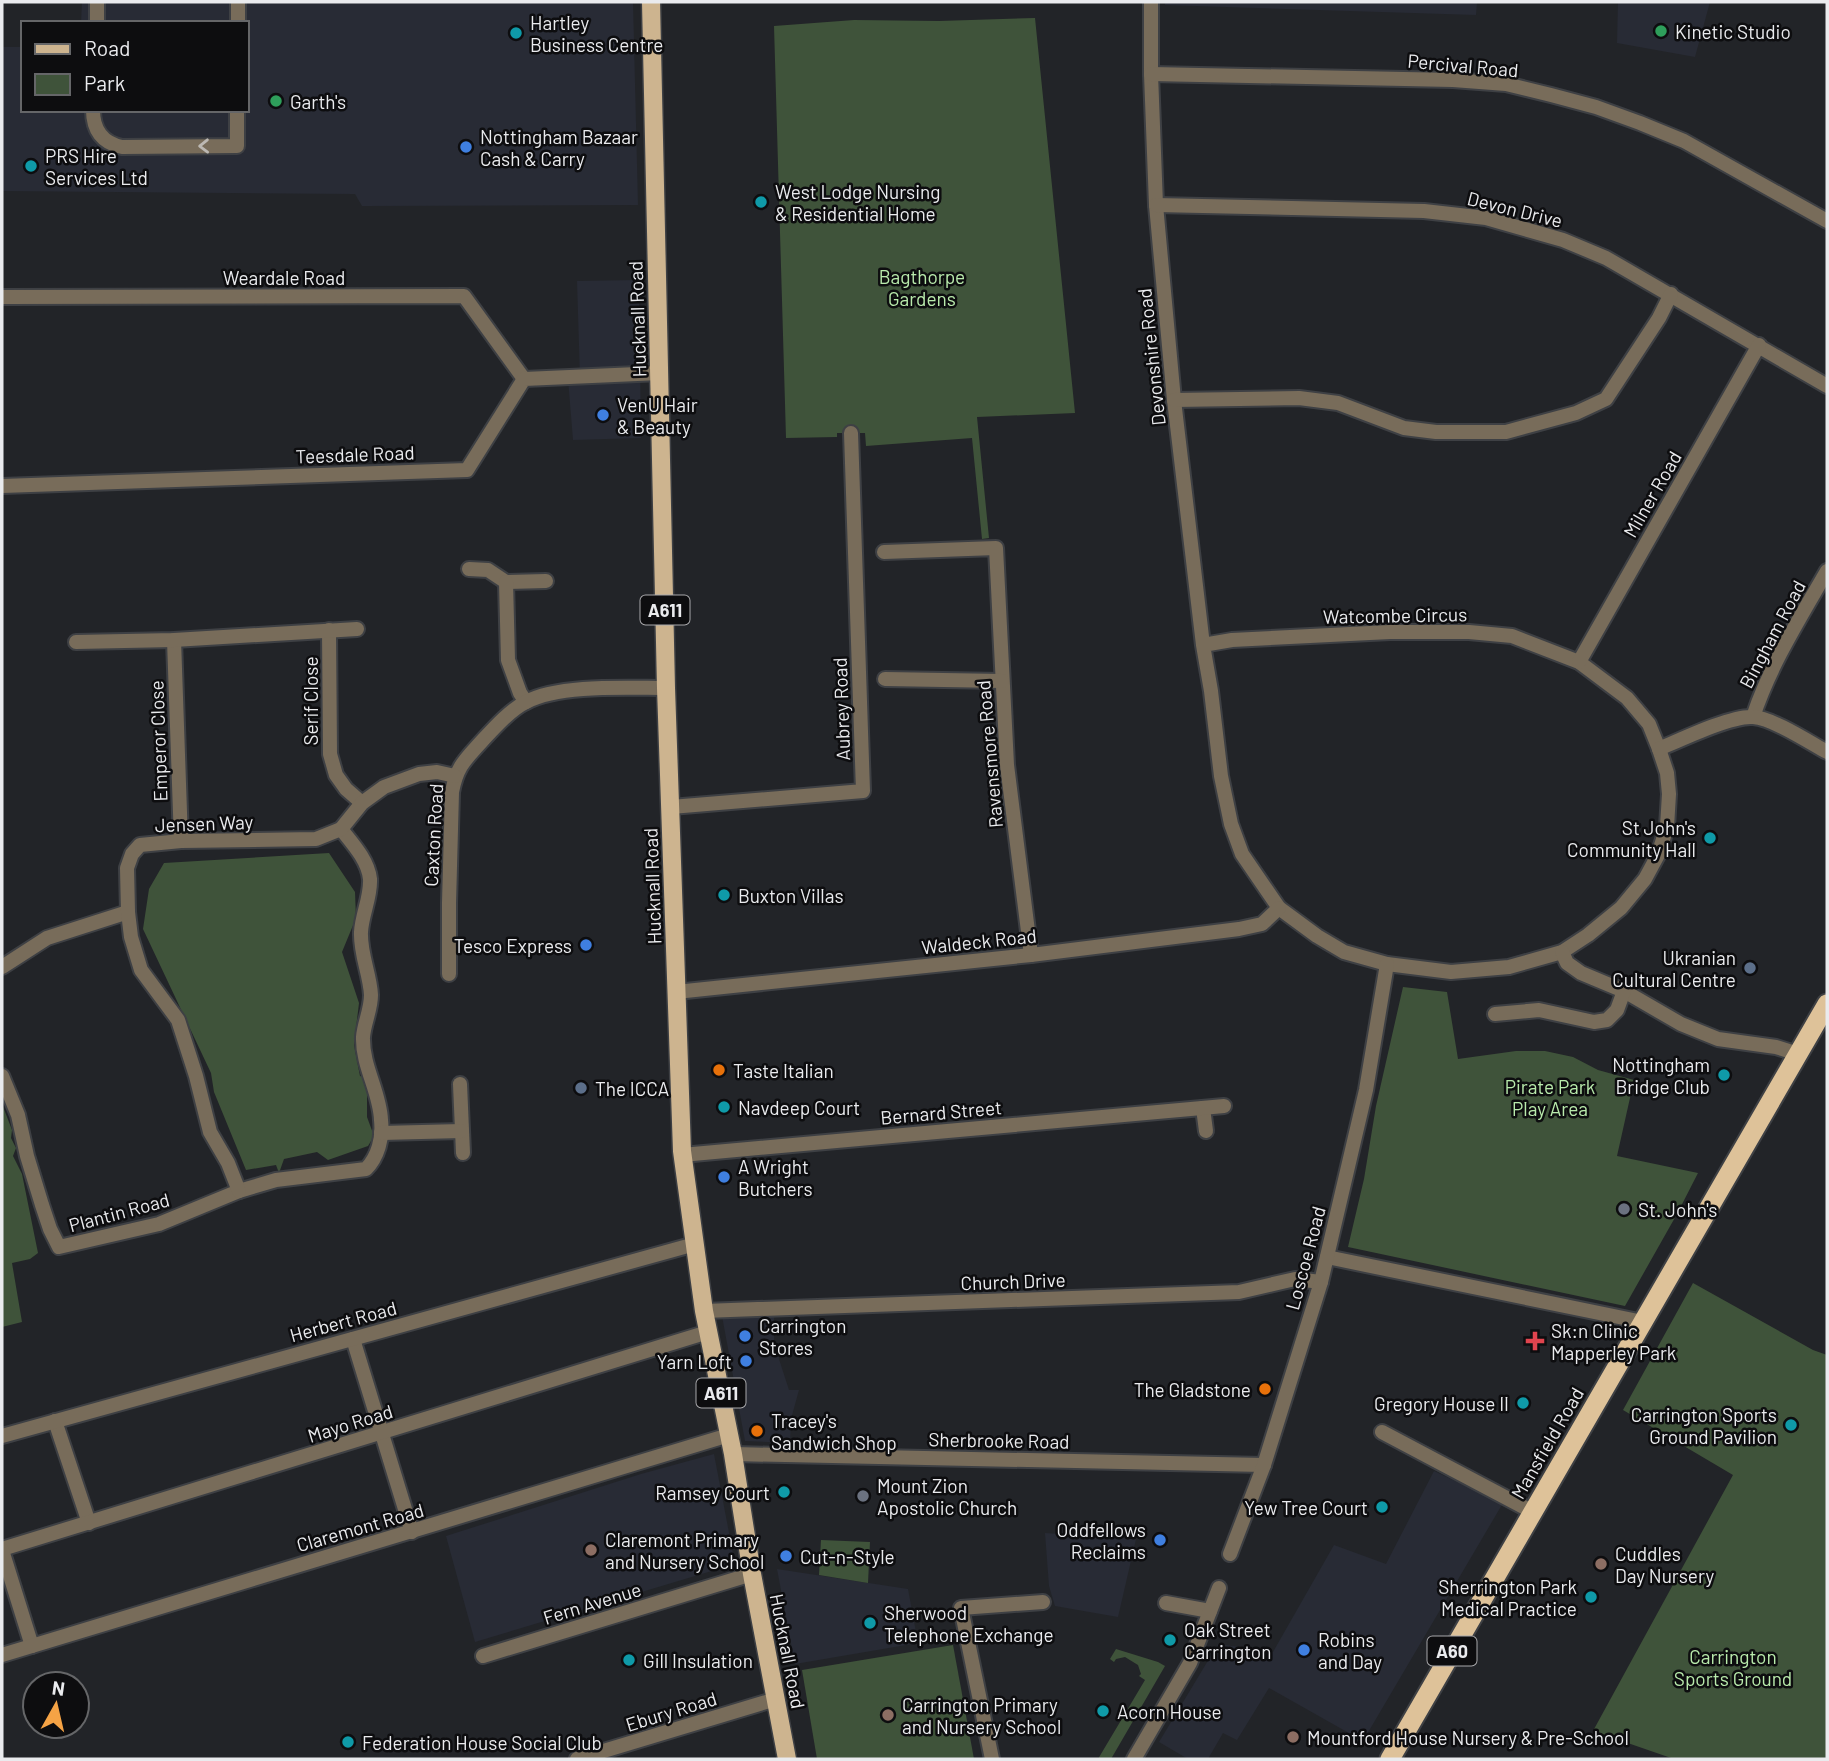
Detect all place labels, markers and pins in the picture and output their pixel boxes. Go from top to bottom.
place label: Hartley Business Centre [530,11,663,56]
place label: Kinetic Studio [1675,20,1791,43]
marker: Kinetic Studio [1653,23,1669,39]
marker: Hartley Business Centre [508,25,524,41]
place label: Garth's [290,90,346,113]
marker: Garth's [268,93,284,109]
place label: Nottingham Bazaar Cash & Carry [480,125,638,170]
marker: Nottingham Bazaar Cash & Carry [458,139,474,155]
place label: PRS Hire Services Ltd [45,144,148,189]
marker: PRS Hire Services Ltd [23,158,39,174]
place label: West Lodge Nursing & Residential Home [775,180,940,225]
marker: West Lodge Nursing & Residential Home [753,194,769,210]
place label: VenU Hair & Beauty [617,393,698,438]
marker: VenU Hair & Beauty [595,407,611,423]
place label: St John's Community Hall [1567,816,1696,861]
marker: St John's Community Hall [1702,830,1718,846]
place label: Buxton Villas [738,884,844,907]
marker: Buxton Villas [716,887,732,903]
place label: Tesco Express [454,934,572,957]
marker: Tesco Express [578,937,594,953]
place label: Ukranian Cultural Centre [1612,946,1736,991]
marker: Ukranian Cultural Centre [1742,960,1758,976]
place label: Nottingham Bridge Club [1612,1053,1710,1098]
place label: Taste Italian [733,1059,834,1082]
marker: Taste Italian [711,1062,727,1078]
marker: Nottingham Bridge Club [1716,1067,1732,1083]
place label: The ICCA [595,1077,669,1100]
marker: The ICCA [573,1080,589,1096]
place label: Navdeep Court [738,1096,860,1119]
marker: Navdeep Court [716,1099,732,1115]
place label: A Wright Butchers [738,1155,813,1200]
marker: A Wright Butchers [716,1169,732,1185]
place label: St. John's [1638,1198,1717,1221]
marker: St. John's [1616,1201,1632,1217]
place label: Carrington Stores [759,1314,846,1359]
place label: Sk:n Clinic Mapperley Park [1551,1319,1676,1364]
marker: Carrington Stores [737,1328,753,1344]
marker: Sk:n Clinic Mapperley Park [1525,1331,1545,1351]
place label: Yarn Loft [657,1350,732,1373]
marker: Yarn Loft [738,1353,754,1369]
place label: The Gladstone [1134,1378,1251,1401]
marker: The Gladstone [1257,1381,1273,1397]
place label: Gregory House II [1374,1392,1509,1415]
marker: Gregory House II [1515,1395,1531,1411]
place label: Carrington Sports Ground Pavilion [1631,1403,1777,1448]
place label: Tracey's Sandwich Shop [771,1409,897,1454]
marker: Carrington Sports Ground Pavilion [1783,1417,1799,1433]
marker: Tracey's Sandwich Shop [749,1423,765,1439]
place label: Mount Zion Apostolic Church [877,1474,1017,1519]
place label: Ramsey Court [655,1481,770,1504]
marker: Ramsey Court [776,1484,792,1500]
marker: Mount Zion Apostolic Church [855,1488,871,1504]
place label: Yew Tree Court [1244,1496,1368,1519]
marker: Yew Tree Court [1374,1499,1390,1515]
place label: Oddfellows Reclaims [1056,1518,1146,1563]
place label: Claremont Primary and Nursery School [605,1528,764,1573]
marker: Oddfellows Reclaims [1152,1532,1168,1548]
marker: Claremont Primary and Nursery School [583,1542,599,1558]
place label: Cuddles Day Nursery [1615,1542,1714,1587]
place label: Cut-n-Style [800,1545,895,1568]
marker: Cut-n-Style [778,1548,794,1564]
marker: Cuddles Day Nursery [1593,1556,1609,1572]
place label: Sherrington Park Medical Practice [1438,1575,1577,1620]
marker: Sherrington Park Medical Practice [1583,1589,1599,1605]
place label: Sherwood Telephone Exchange [884,1601,1054,1646]
marker: Sherwood Telephone Exchange [862,1615,878,1631]
place label: Oak Street Carrington [1184,1618,1271,1663]
place label: Robins and Day [1318,1628,1382,1673]
marker: Oak Street Carrington [1162,1632,1178,1648]
marker: Robins and Day [1296,1642,1312,1658]
place label: Gill Insulation [643,1649,753,1672]
marker: Gill Insulation [621,1652,637,1668]
place label: Carrington Primary and Nursery School [902,1693,1061,1738]
place label: Acorn House [1117,1700,1222,1723]
marker: Acorn House [1095,1703,1111,1719]
marker: Carrington Primary and Nursery School [880,1707,896,1723]
place label: Mountford House Nursery & Pre-School [1307,1726,1629,1749]
marker: Mountford House Nursery & Pre-School [1285,1729,1301,1745]
place label: Federation House Social Club [362,1731,602,1754]
marker: Federation House Social Club [340,1734,356,1750]

